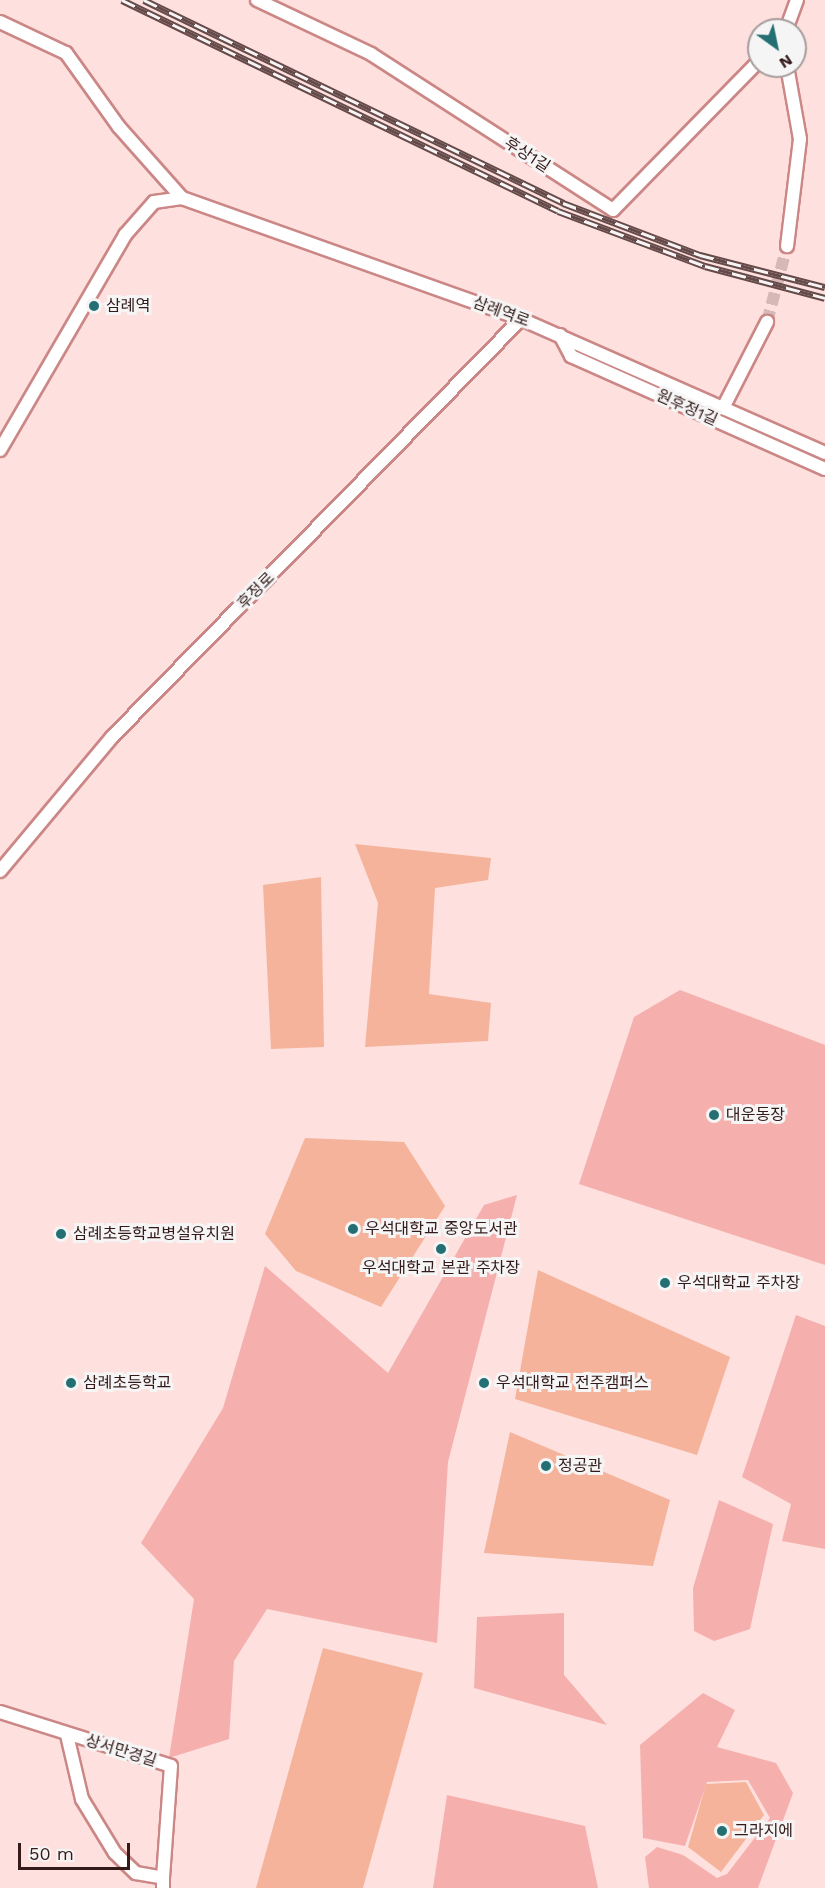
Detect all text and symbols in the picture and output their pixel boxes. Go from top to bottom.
north arrow [747,18,807,78]
text: N [776,51,796,73]
street label: 후상1길 [501,133,553,177]
street label: 삼례역로 [470,293,532,331]
place label: 삼례역 [106,296,150,316]
marker: 삼례역 [87,299,101,313]
street label: 원후정1길 [653,386,721,430]
street label: 후정로 [234,569,278,613]
place label: 대운동장 [726,1105,785,1125]
marker: 대운동장 [707,1108,721,1122]
place label: 우석대학교 중앙도서관 [365,1219,518,1239]
marker: 우석대학교 중앙도서관 [346,1222,360,1236]
place label: 삼례초등학교병설유치원 [73,1224,235,1244]
marker: 삼례초등학교병설유치원 [54,1227,68,1241]
marker: 우석대학교 본관 주차장 [434,1242,448,1256]
place label: 우석대학교 본관 주차장 [362,1258,520,1278]
place label: 우석대학교 주차장 [677,1273,800,1293]
marker: 우석대학교 주차장 [658,1276,672,1290]
place label: 삼례초등학교 [83,1373,171,1393]
place label: 우석대학교 전주캠퍼스 [496,1373,649,1393]
marker: 삼례초등학교 [64,1376,78,1390]
marker: 우석대학교 전주캠퍼스 [477,1376,491,1390]
place label: 정공관 [558,1456,602,1476]
marker: 정공관 [539,1459,553,1473]
street label: 상서만경길 [83,1731,159,1771]
place label: 그라지에 [734,1821,793,1841]
marker: 그라지에 [715,1824,729,1838]
scale bar [21,1831,134,1869]
text: 50 m [29,1843,74,1864]

